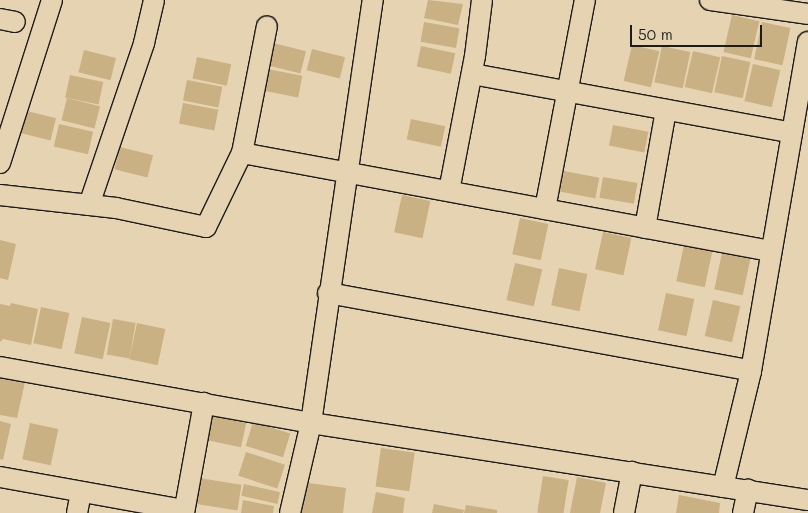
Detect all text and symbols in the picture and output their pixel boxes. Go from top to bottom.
scale bar [633,15,766,47]
text: 50 m [638,24,673,44]

